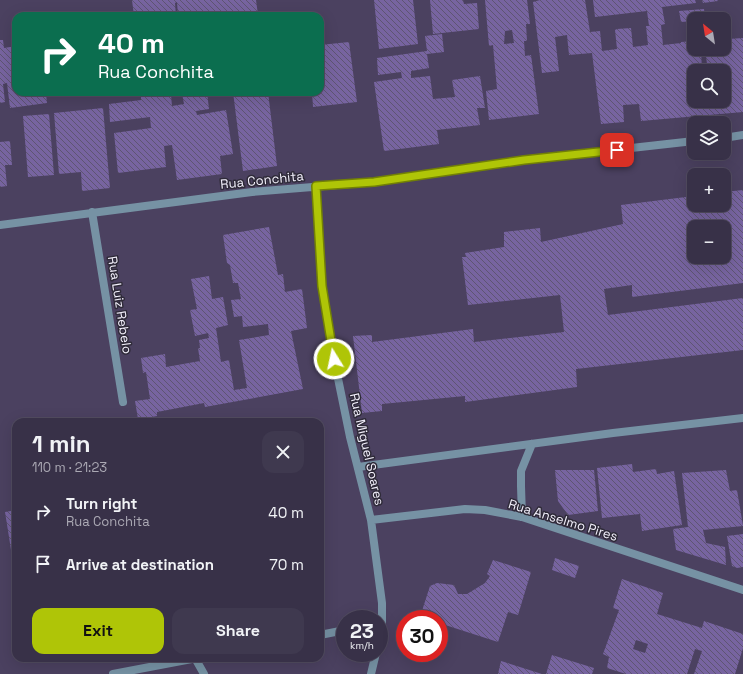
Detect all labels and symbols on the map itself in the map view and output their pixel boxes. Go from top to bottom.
north arrow [687,12,731,56]
pin [600,133,634,167]
street label: Rua Conchita [220,167,305,193]
street label: Rua Luiz Rebelo [104,255,136,355]
position arrow [313,338,355,380]
street label: Rua Miguel Soares [346,391,388,507]
street label: Rua Anselmo Pires [506,495,620,545]
speed limit sign: 30 [396,610,448,662]

